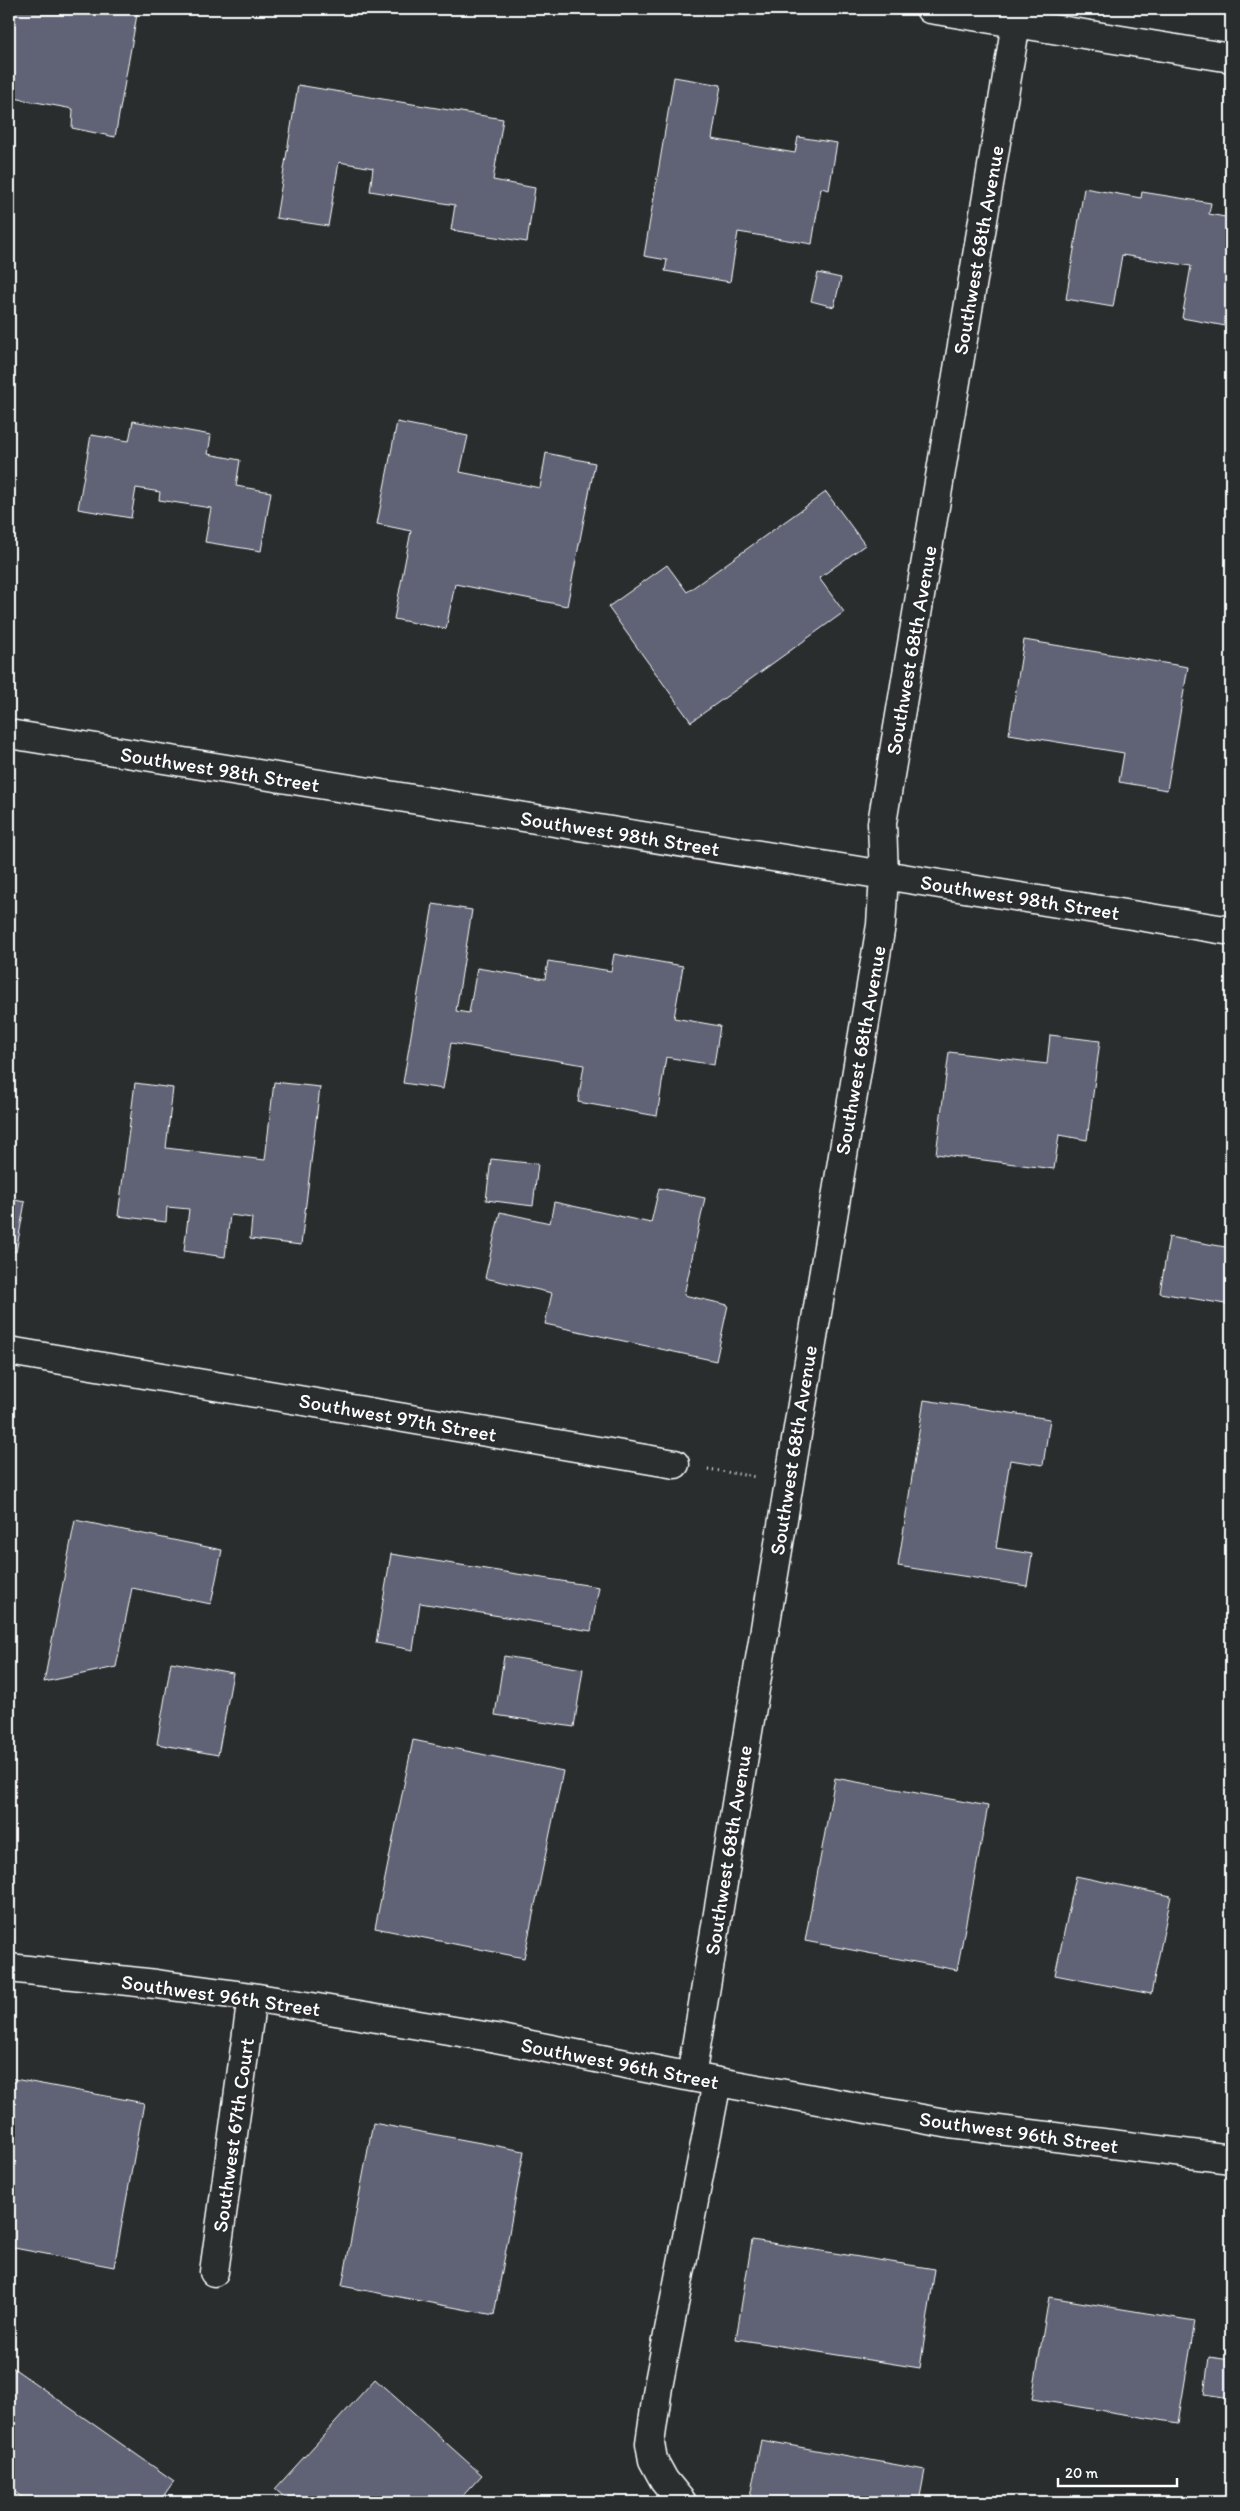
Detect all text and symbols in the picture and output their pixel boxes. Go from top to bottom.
street label: Southwest 68th Avenue [947,143,1009,357]
street label: Southwest 68th Avenue [880,543,942,757]
street label: Southwest 98th Street [119,741,321,797]
street label: Southwest 98th Street [519,805,721,861]
street label: Southwest 98th Street [919,869,1121,925]
street label: Southwest 68th Avenue [829,943,891,1157]
street label: Southwest 68th Avenue [764,1343,822,1557]
street label: Southwest 97th Street [297,1387,499,1447]
street label: Southwest 68th Avenue [699,1743,757,1957]
street label: Southwest 96th Street [120,1969,322,2021]
street label: Southwest 96th Street [519,2032,721,2094]
street label: Southwest 67th Court [207,2036,259,2234]
street label: Southwest 96th Street [918,2106,1120,2158]
scale bar [1058,2456,1176,2488]
text: 20 m [1065,2464,1099,2482]

